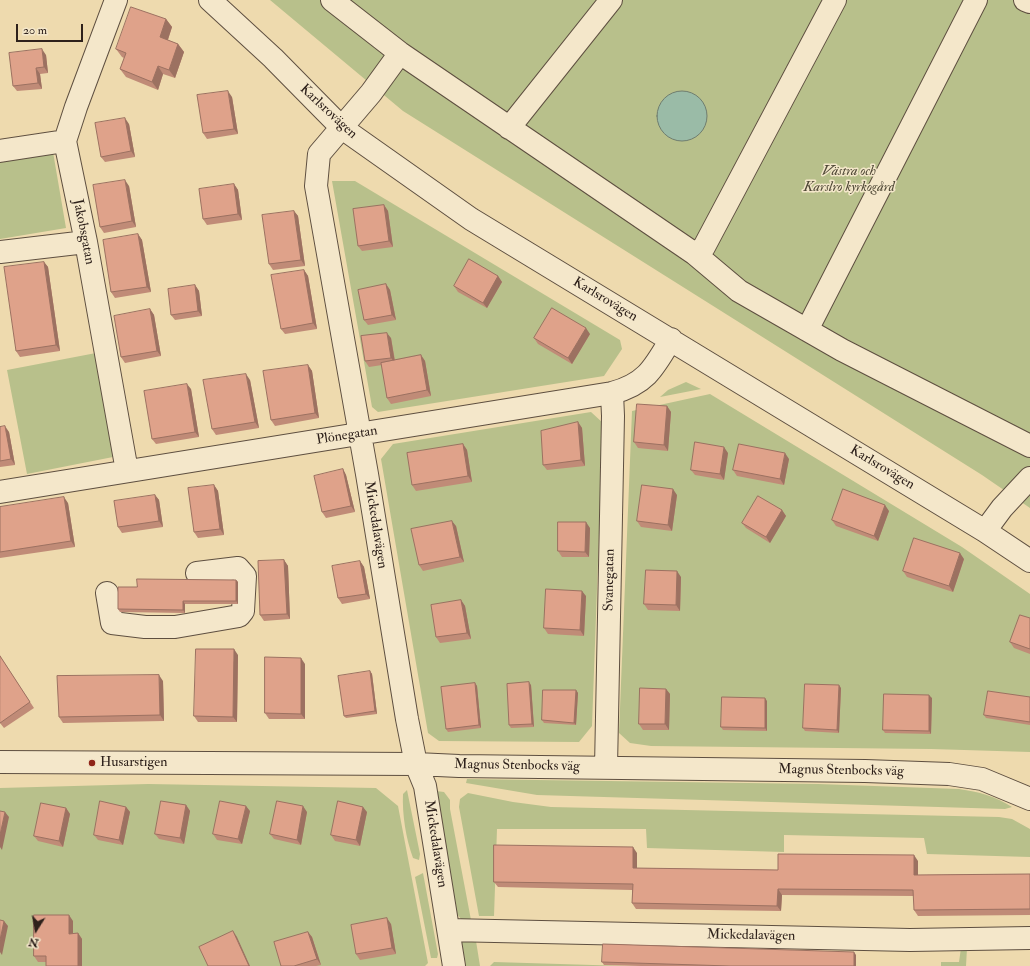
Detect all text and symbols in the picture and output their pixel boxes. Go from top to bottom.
scale bar [18,16,85,42]
text: 20 m [23,23,47,38]
street label: Karlsrovägen [296,81,360,143]
park label: Västra och Karslro kyrkogård [803,164,895,196]
street label: Jakobsgatan [68,198,98,266]
street label: Karlsrovägen [570,274,640,326]
street label: Plönegatan [315,423,379,449]
street label: Karlsrovägen [847,442,917,494]
street label: Mickedalavägen [360,480,390,570]
street label: Svanegatan [601,549,619,611]
place label: Husarstigen [100,755,167,771]
street label: Magnus Stenbocks väg [454,757,580,775]
marker: Husarstigen [87,758,97,768]
street label: Magnus Stenbocks väg [778,762,904,780]
street label: Mickedalavägen [420,799,450,889]
north arrow [16,910,56,950]
street label: Mickedalavägen [707,927,795,945]
text: N [28,935,40,950]

